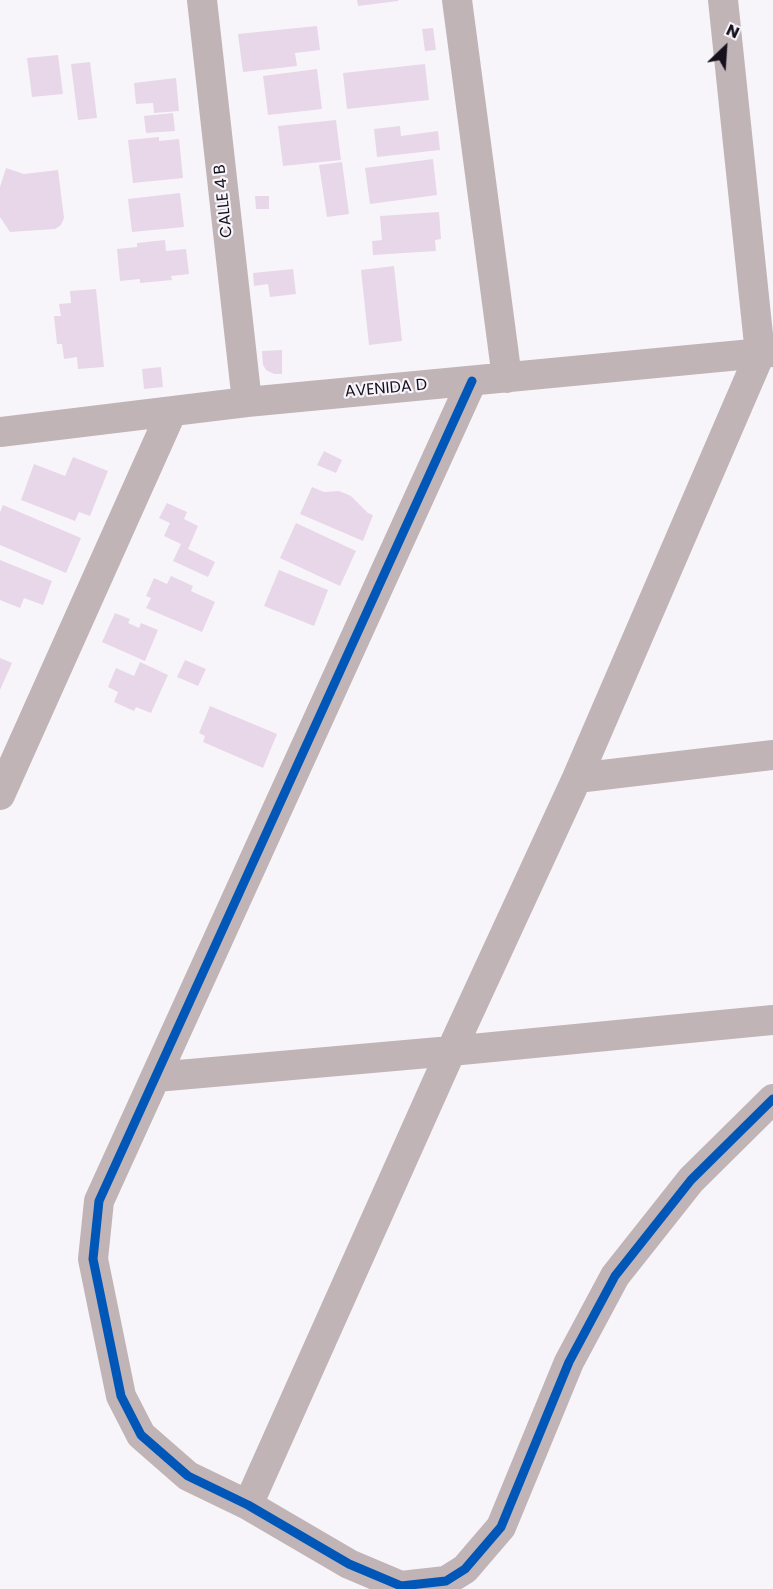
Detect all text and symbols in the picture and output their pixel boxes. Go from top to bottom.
north arrow [695,18,755,78]
text: N [722,18,743,44]
street label: CALLE 4 B [211,163,237,239]
street label: AVENIDA D [344,376,428,402]

